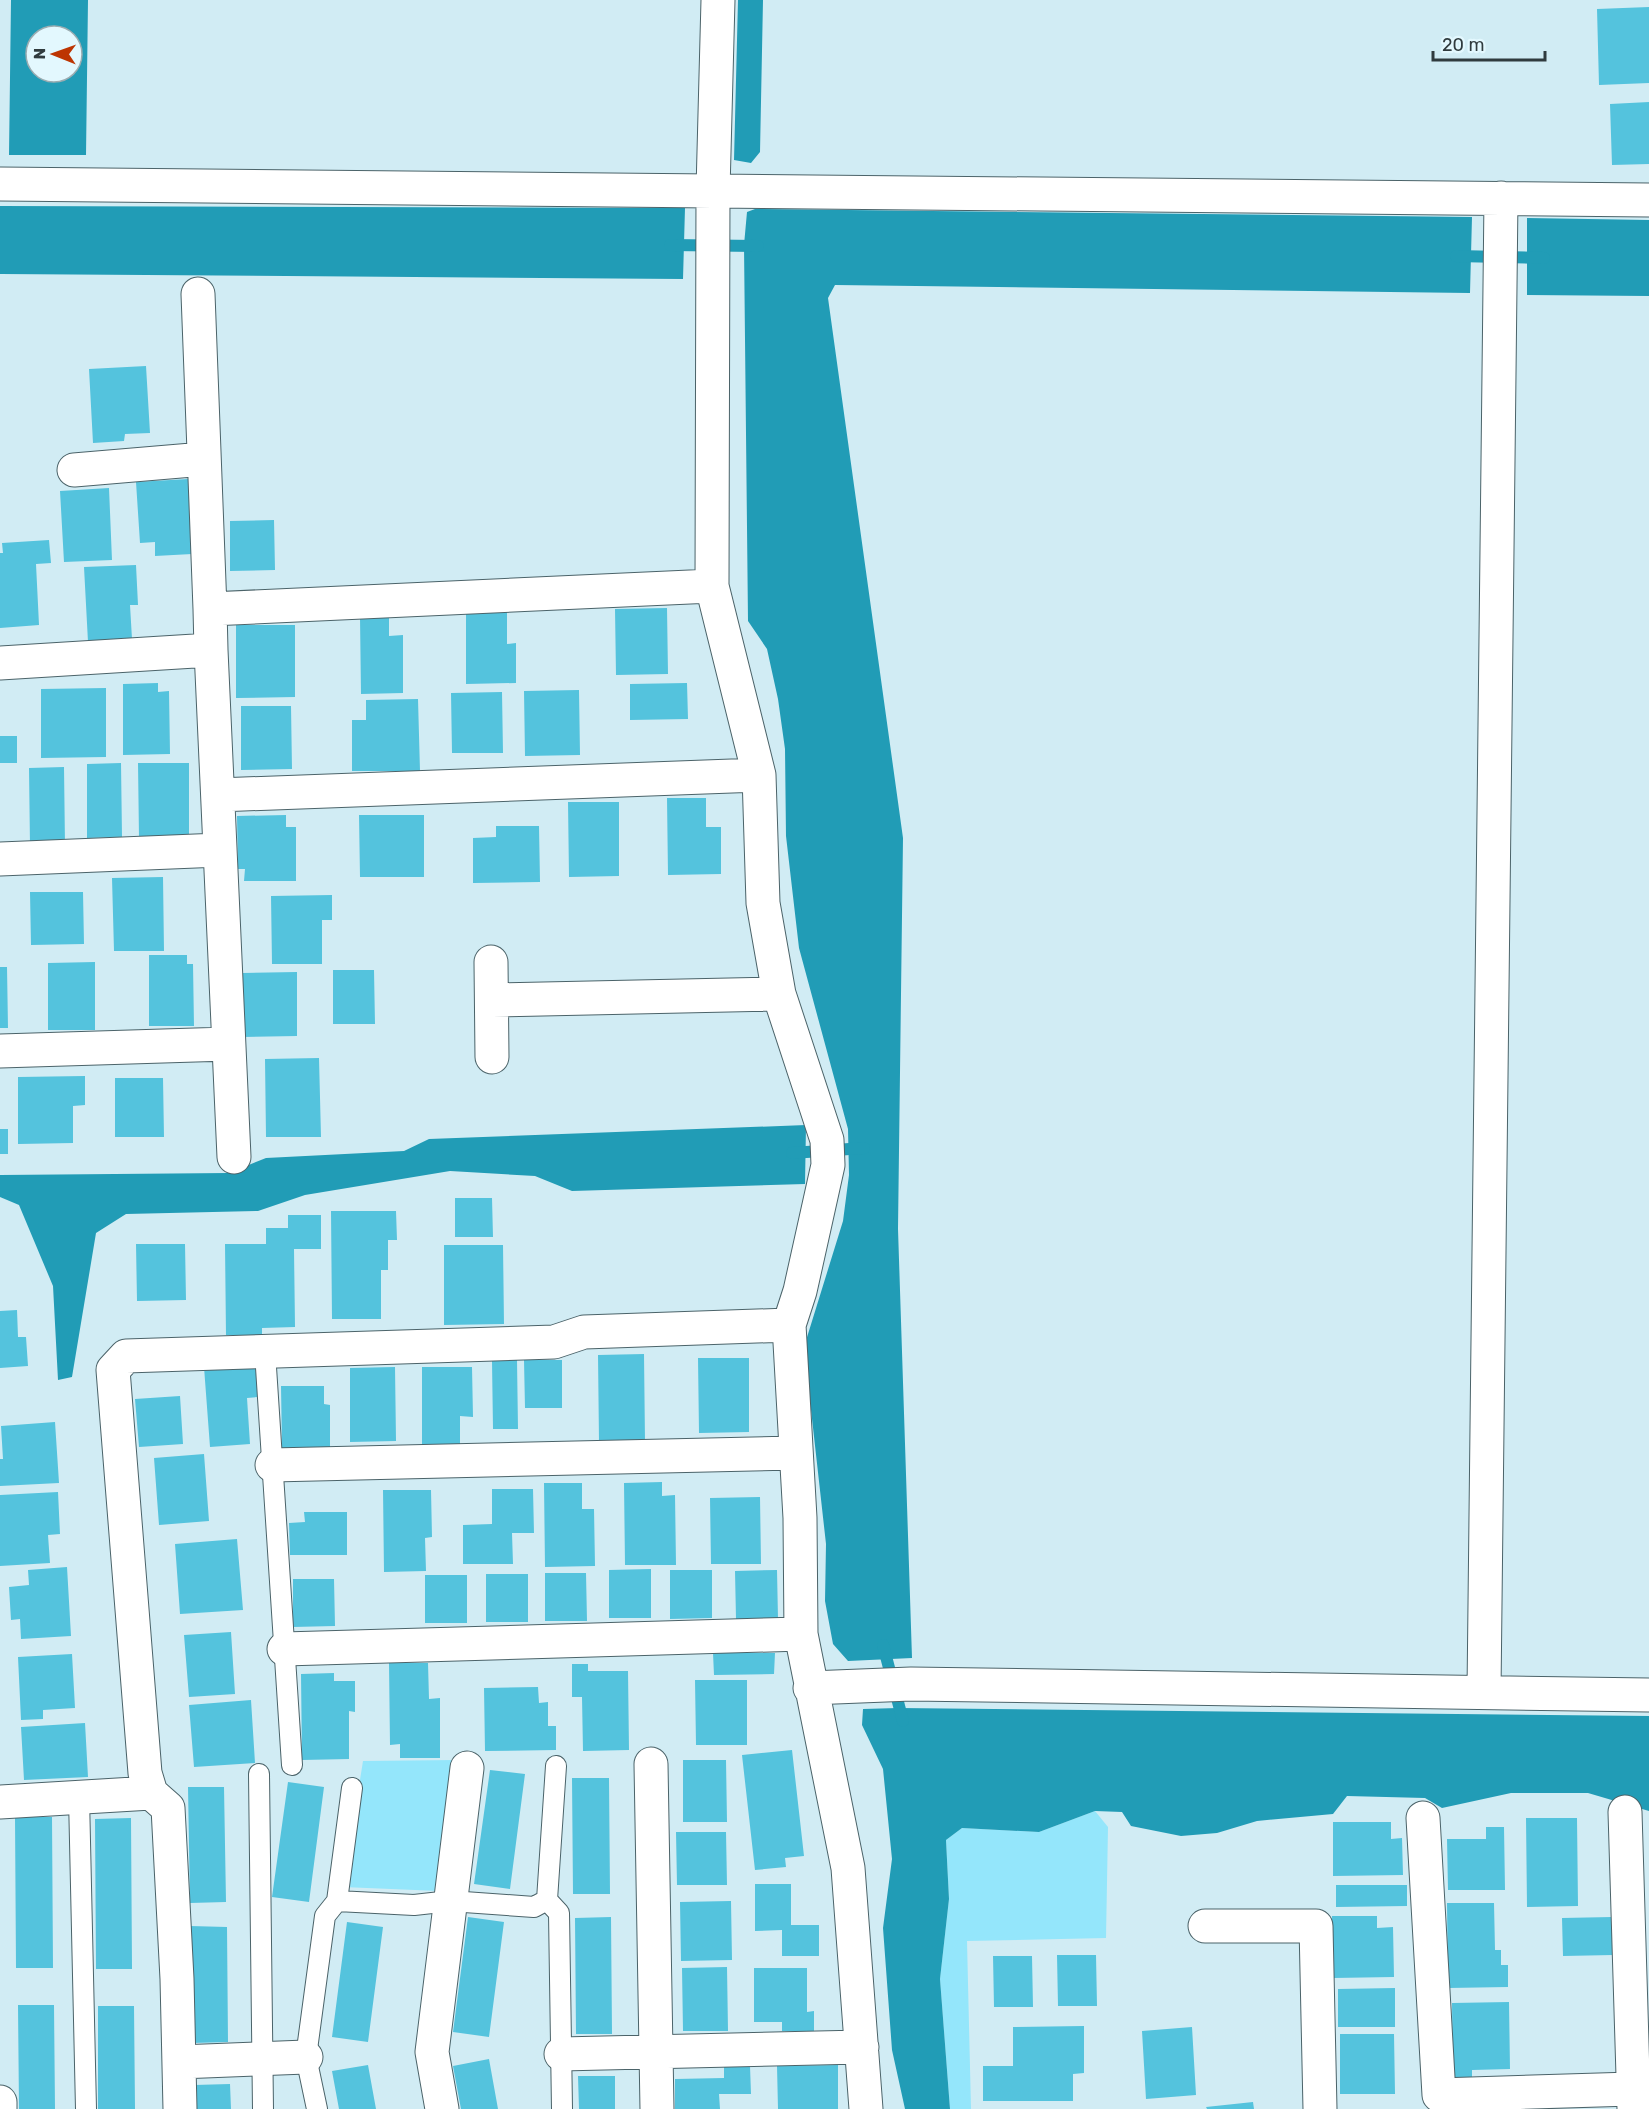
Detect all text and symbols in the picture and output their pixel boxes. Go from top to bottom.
north arrow [24,24,84,84]
scale bar [1433,24,1546,62]
text: 20 m [1442,34,1484,56]
text: N [30,48,49,60]

